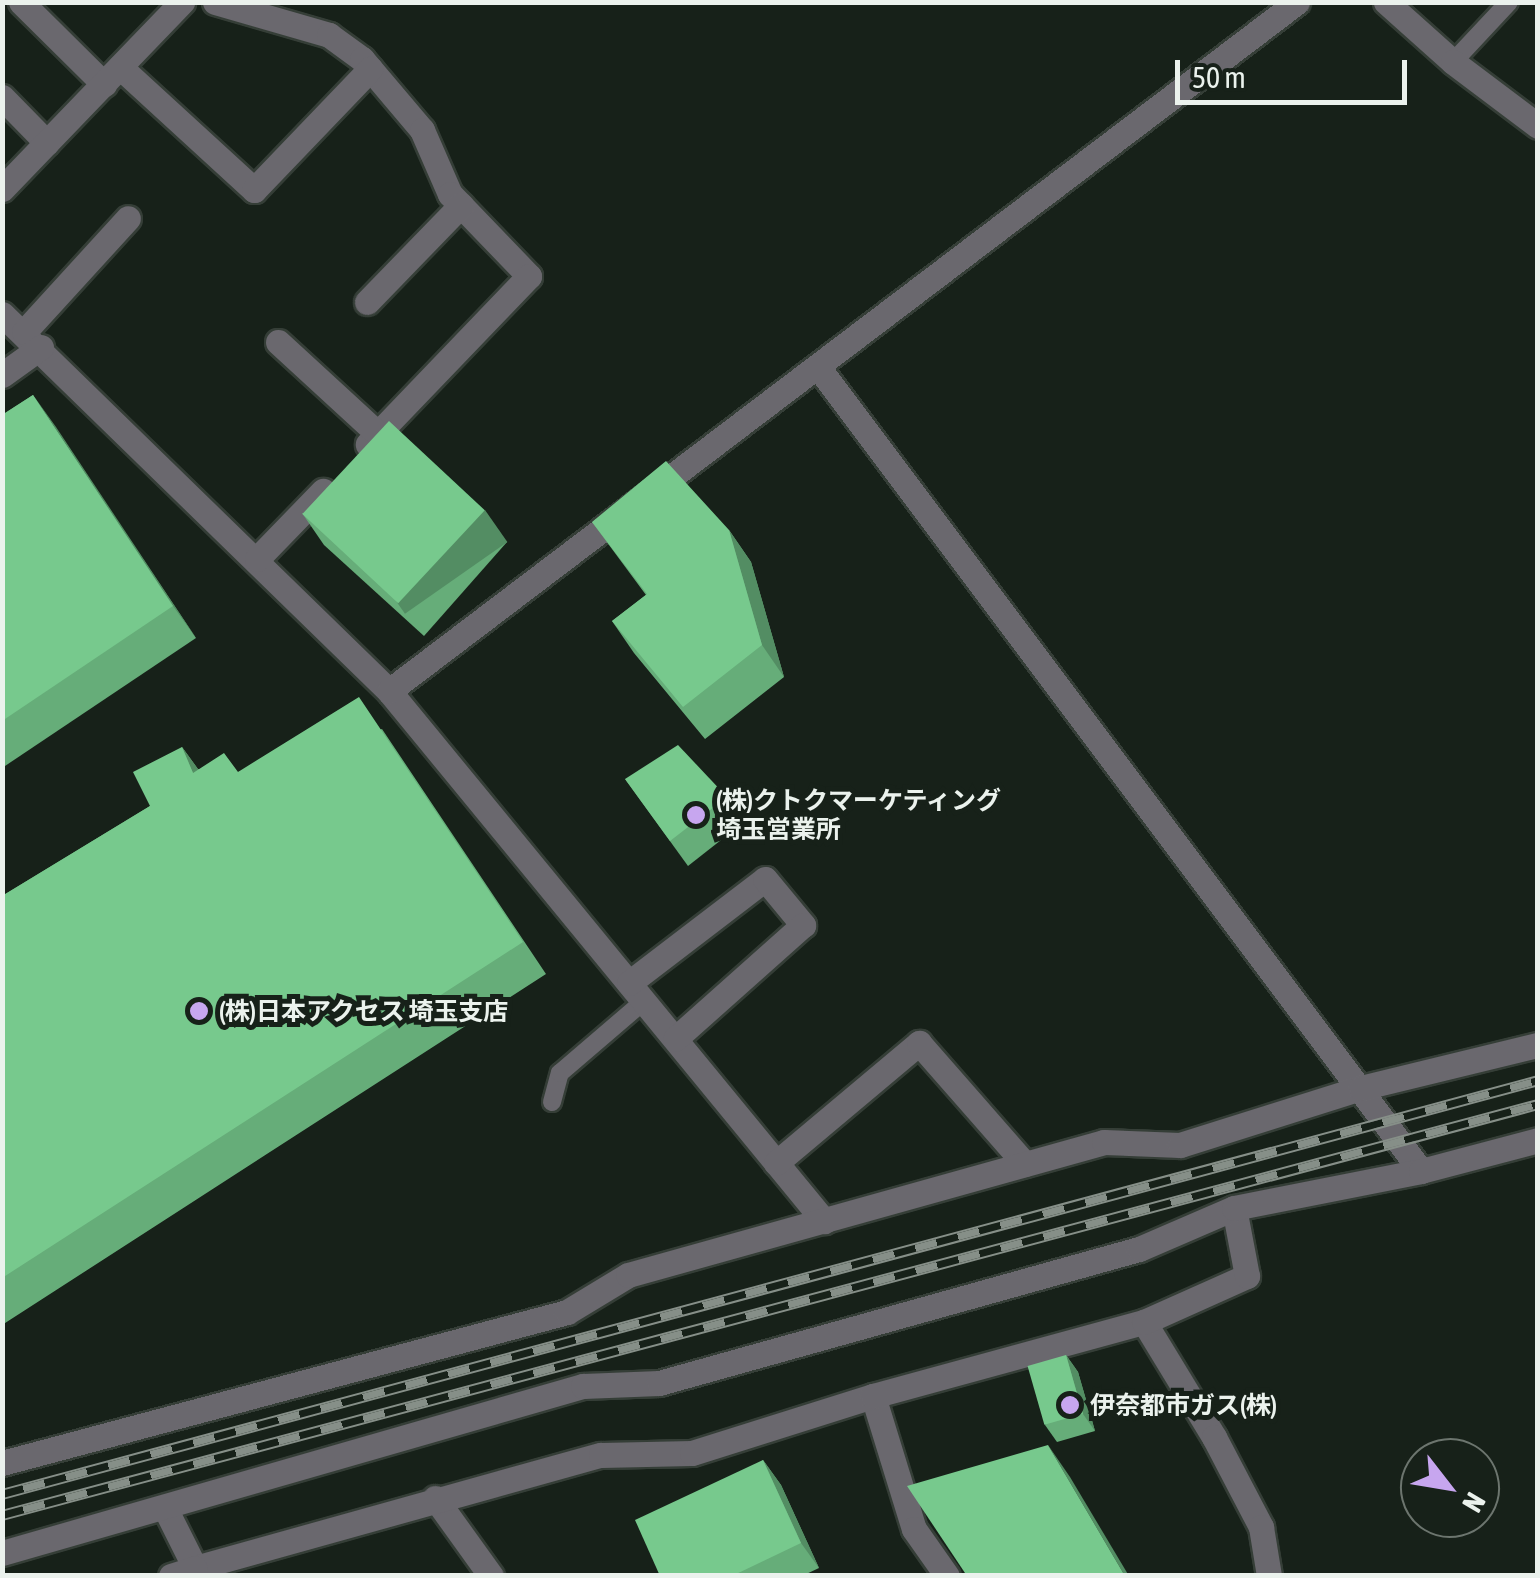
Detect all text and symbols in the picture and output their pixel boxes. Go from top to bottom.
scale bar [1180,40,1412,102]
text: 50 m [1192,60,1246,94]
place label: (株)クトクマーケティング 埼玉営業所 [716,786,1003,845]
marker: (株)クトクマーケティング 埼玉営業所 [685,804,707,826]
place label: (株)日本アクセス 埼玉支店 [219,996,509,1026]
marker: (株)日本アクセス 埼玉支店 [188,1000,210,1022]
place label: 伊奈都市ガス(株) [1090,1390,1277,1420]
marker: 伊奈都市ガス(株) [1059,1394,1081,1416]
north arrow [1400,1438,1500,1538]
text: N [1456,1487,1492,1518]

